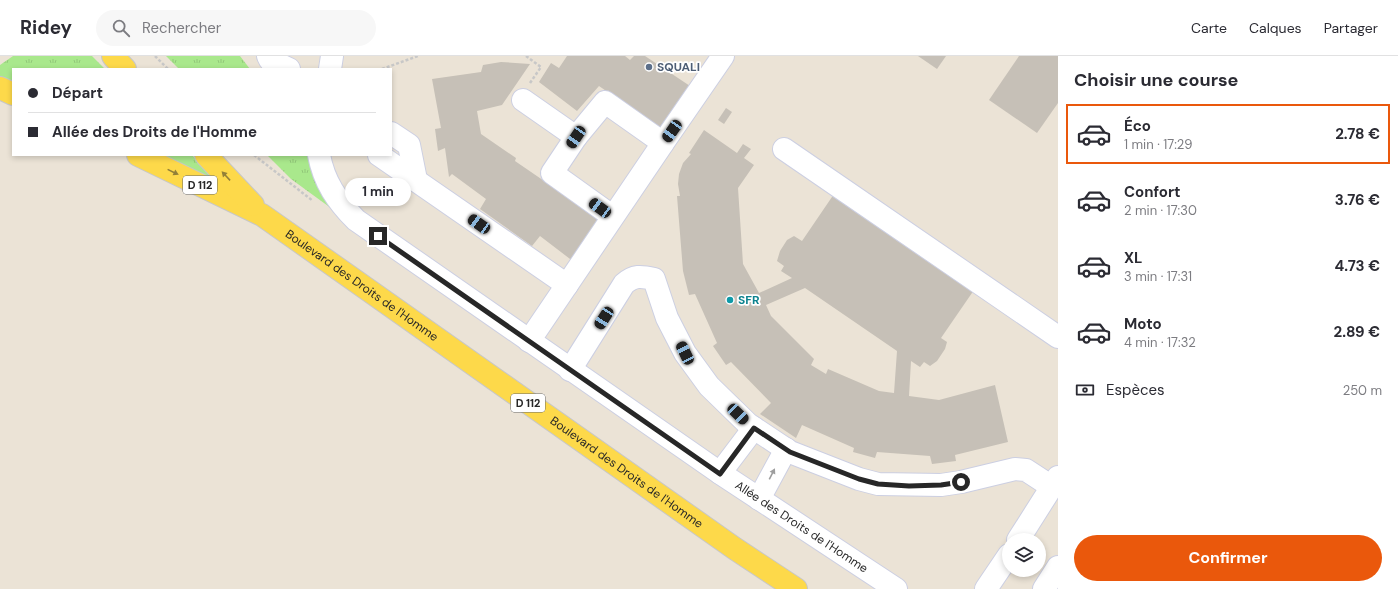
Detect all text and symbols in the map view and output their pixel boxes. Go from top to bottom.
search box [96,10,376,46]
text: Ridey [20,15,72,40]
icon: search [110,17,132,39]
text: Rechercher [142,18,221,38]
text: Carte [1191,19,1227,37]
text: Calques [1249,19,1302,37]
text: Partager [1324,19,1378,37]
place label: SQUALI [657,59,700,75]
marker: SQUALI [644,62,654,72]
text: Choisir une course [1074,68,1238,92]
text: Départ [52,83,103,103]
icon: car [1076,116,1112,152]
text: Éco [1124,116,1151,136]
car [660,118,684,144]
text: Allée des Droits de l'Homme [52,122,257,142]
car [564,124,588,150]
text: 2.78 € [1335,124,1380,144]
text: 1 min · 17:29 [1124,136,1192,153]
one-way arrow [168,169,179,175]
one-way arrow [221,171,230,181]
road number: D 112 [183,176,217,194]
callout: 1 min [345,178,411,206]
icon: car [1076,182,1112,218]
text: Confort [1124,182,1181,202]
text: 1 min [362,183,394,200]
text: 3.76 € [1335,190,1380,210]
car [587,196,613,220]
text: 2 min · 17:30 [1124,202,1197,219]
car [466,212,492,236]
street label: Boulevard des Droits de l'Homme [282,226,442,345]
route end [369,227,387,245]
icon: car [1076,248,1112,284]
text: XL [1124,248,1142,268]
text: 4.73 € [1335,256,1380,276]
text: 3 min · 17:31 [1124,268,1192,285]
place label: SFR [738,292,760,308]
marker: SFR [725,295,735,305]
car [592,305,616,331]
icon: car [1076,314,1112,350]
text: Moto [1124,314,1162,334]
text: 2.89 € [1334,322,1380,342]
text: 4 min · 17:32 [1124,334,1196,351]
car [674,340,696,366]
icon: cash [1074,379,1096,401]
text: Espèces [1106,380,1165,400]
text: 250 m [1343,382,1382,399]
road number: D 112 [511,394,545,412]
car [725,401,751,427]
street label: Boulevard des Droits de l'Homme [547,413,706,532]
one-way arrow [769,468,775,480]
route start [952,473,970,491]
street label: Allée des Droits de l'Homme [732,477,871,576]
map controls [1002,533,1046,577]
button: layers [1002,533,1046,577]
button: Confirmer [1074,535,1382,581]

